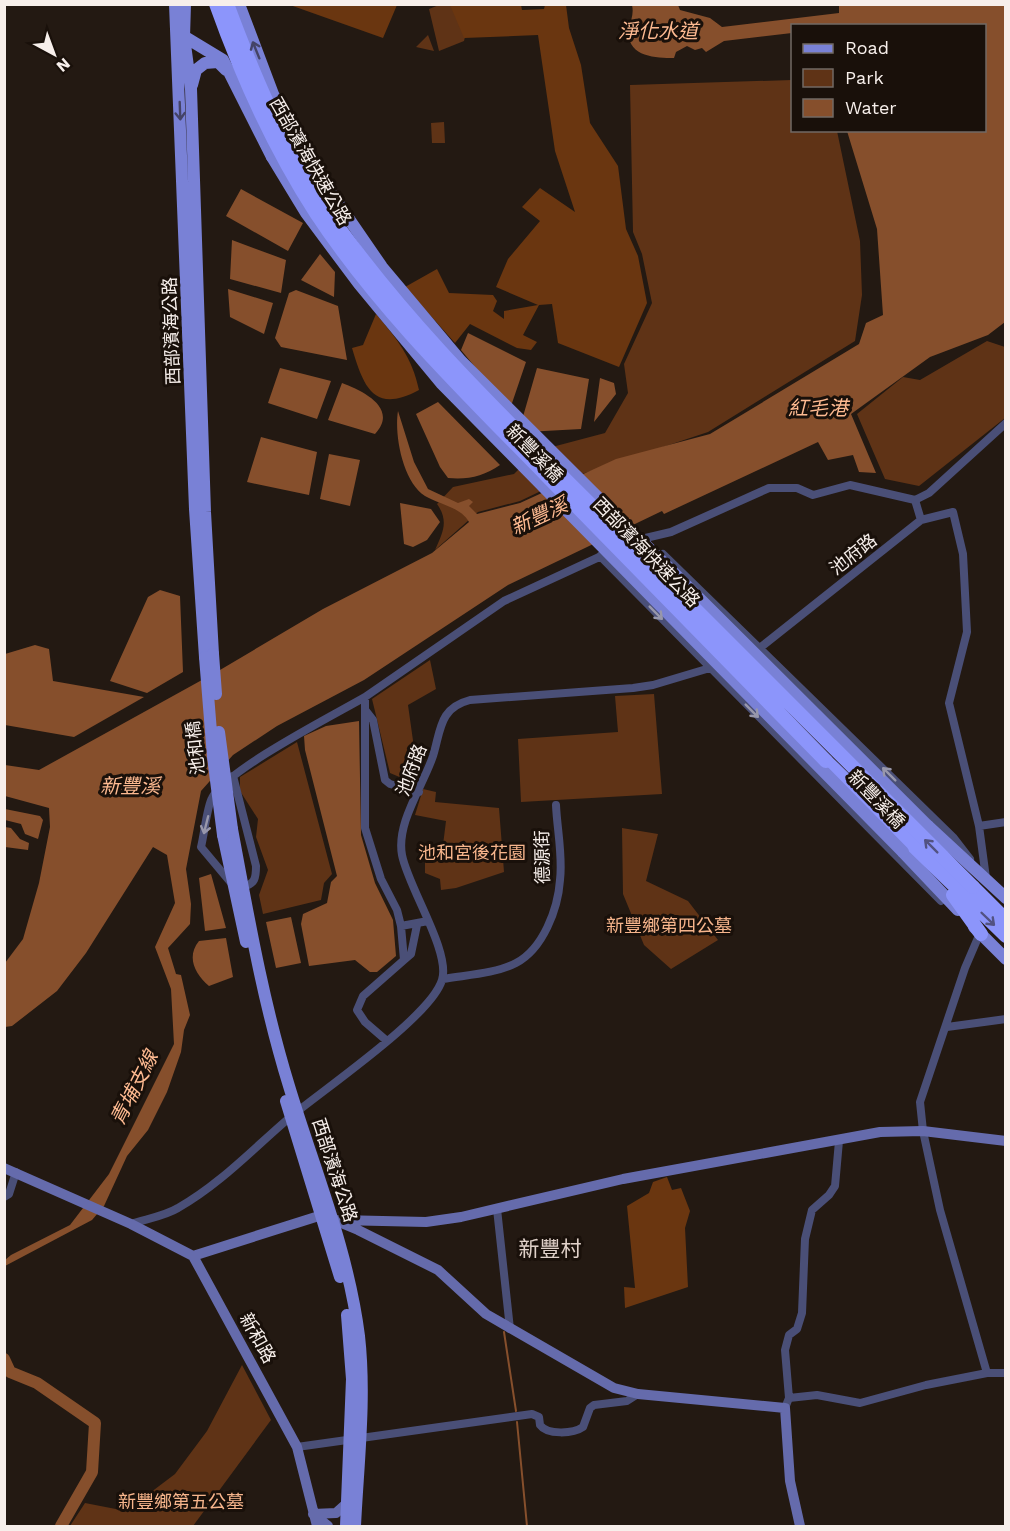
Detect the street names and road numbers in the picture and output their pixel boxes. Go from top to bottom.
street label: 西部濱海快速公路 [266,93,356,229]
street label: 西部濱海公路 [159,277,183,385]
street label: 新豐溪橋 [502,420,568,486]
street label: 西部濱海快速公路 [589,493,705,611]
street label: 池府路 [825,529,881,579]
street label: 池和橋 [182,720,208,776]
street label: 池府路 [392,741,430,799]
street label: 新豐溪橋 [844,766,910,832]
street label: 德源街 [531,830,553,884]
street label: 西部濱海公路 [308,1115,362,1225]
street label: 新和路 [236,1309,280,1367]

